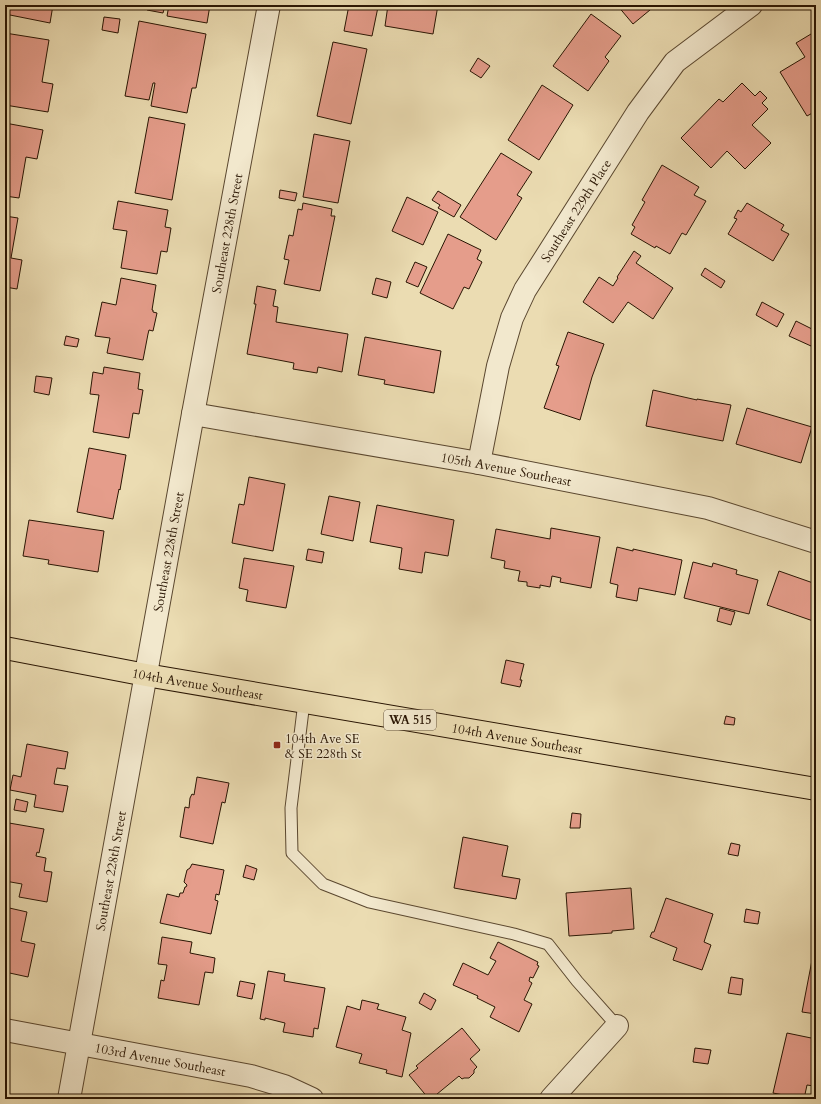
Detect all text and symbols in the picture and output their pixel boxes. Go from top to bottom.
street label: Southeast 229th Place [537,156,616,266]
street label: Southeast 228th Street [208,172,248,295]
street label: 105th Avenue Southeast [440,449,573,491]
street label: Southeast 228th Street [149,491,189,613]
street label: 104th Avenue Southeast [131,665,264,705]
road number: WA 515 [384,710,436,730]
street label: 104th Avenue Southeast [450,719,584,759]
place label: 104th Ave SE & SE 228th St [285,730,362,763]
marker: 104th Ave SE & SE 228th St [272,740,282,750]
street label: Southeast 228th Street [92,810,131,932]
street label: 103rd Avenue Southeast [93,1039,227,1081]

